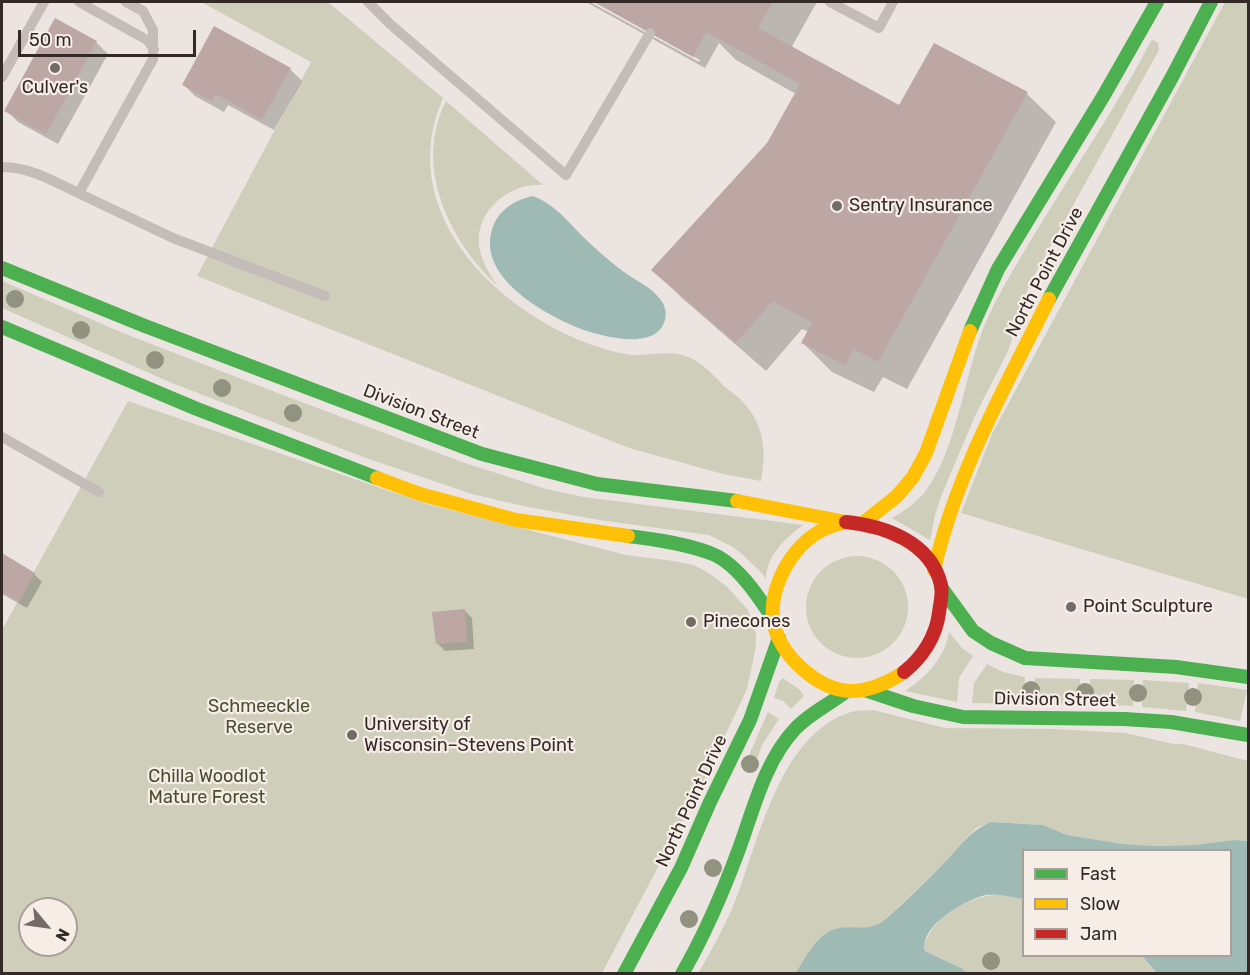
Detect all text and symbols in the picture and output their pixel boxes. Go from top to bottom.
scale bar [21,18,200,56]
text: 50 m [29,29,72,51]
marker: Culver's [48,61,62,75]
place label: Culver's [22,77,88,99]
place label: Sentry Insurance [849,195,993,217]
marker: Sentry Insurance [830,199,844,213]
street label: North Point Drive [1002,203,1088,341]
street label: Division Street [360,380,482,444]
place label: Point Sculpture [1083,596,1213,618]
marker: Point Sculpture [1064,600,1078,614]
place label: Pinecones [703,611,790,633]
marker: Pinecones [684,615,698,629]
street label: Division Street [994,688,1116,712]
park label: Schmeeckle Reserve [208,696,310,738]
place label: University of Wisconsin–Stevens Point [364,714,574,756]
marker: University of Wisconsin–Stevens Point [345,728,359,742]
street label: North Point Drive [652,731,732,871]
park label: Chilla Woodlot Mature Forest [148,766,266,808]
legend [1022,849,1232,957]
text: Fast [1080,863,1116,885]
text: Slow [1080,893,1120,915]
north arrow [18,897,78,957]
text: Jam [1080,923,1117,945]
text: N [51,925,74,945]

